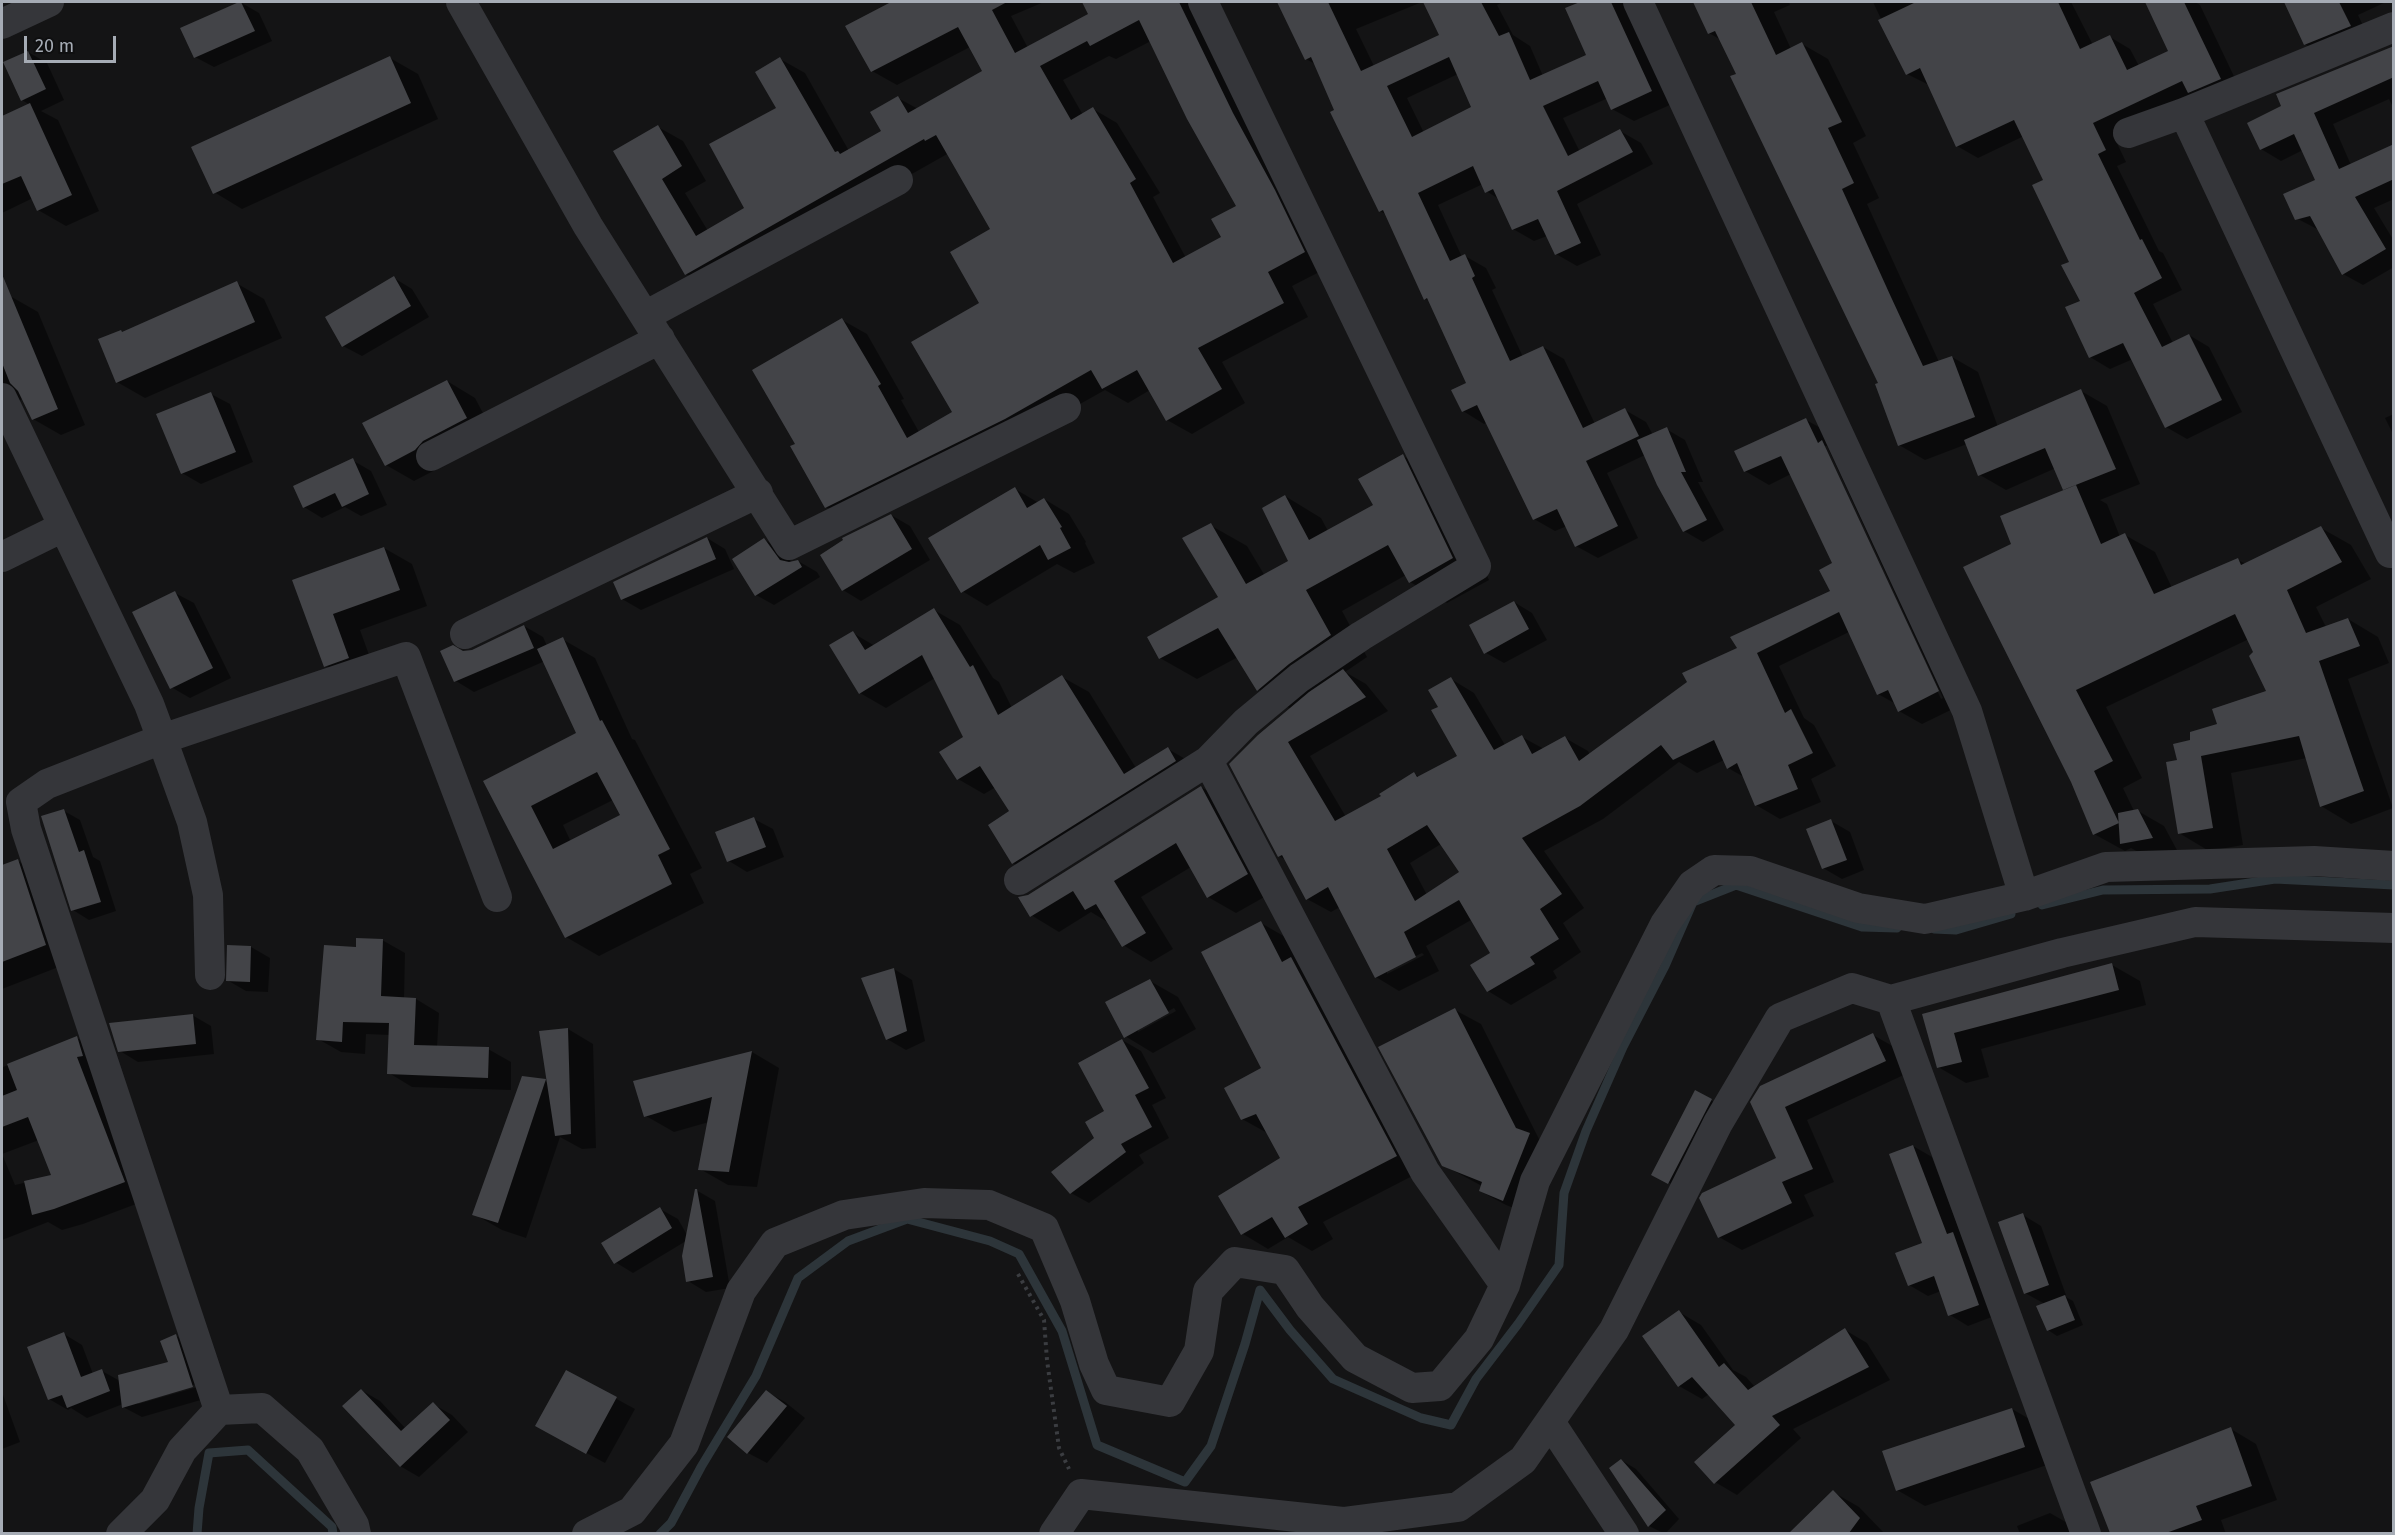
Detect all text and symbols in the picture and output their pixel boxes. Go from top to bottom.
scale bar [27,24,118,62]
text: 20 m [35,35,74,57]

